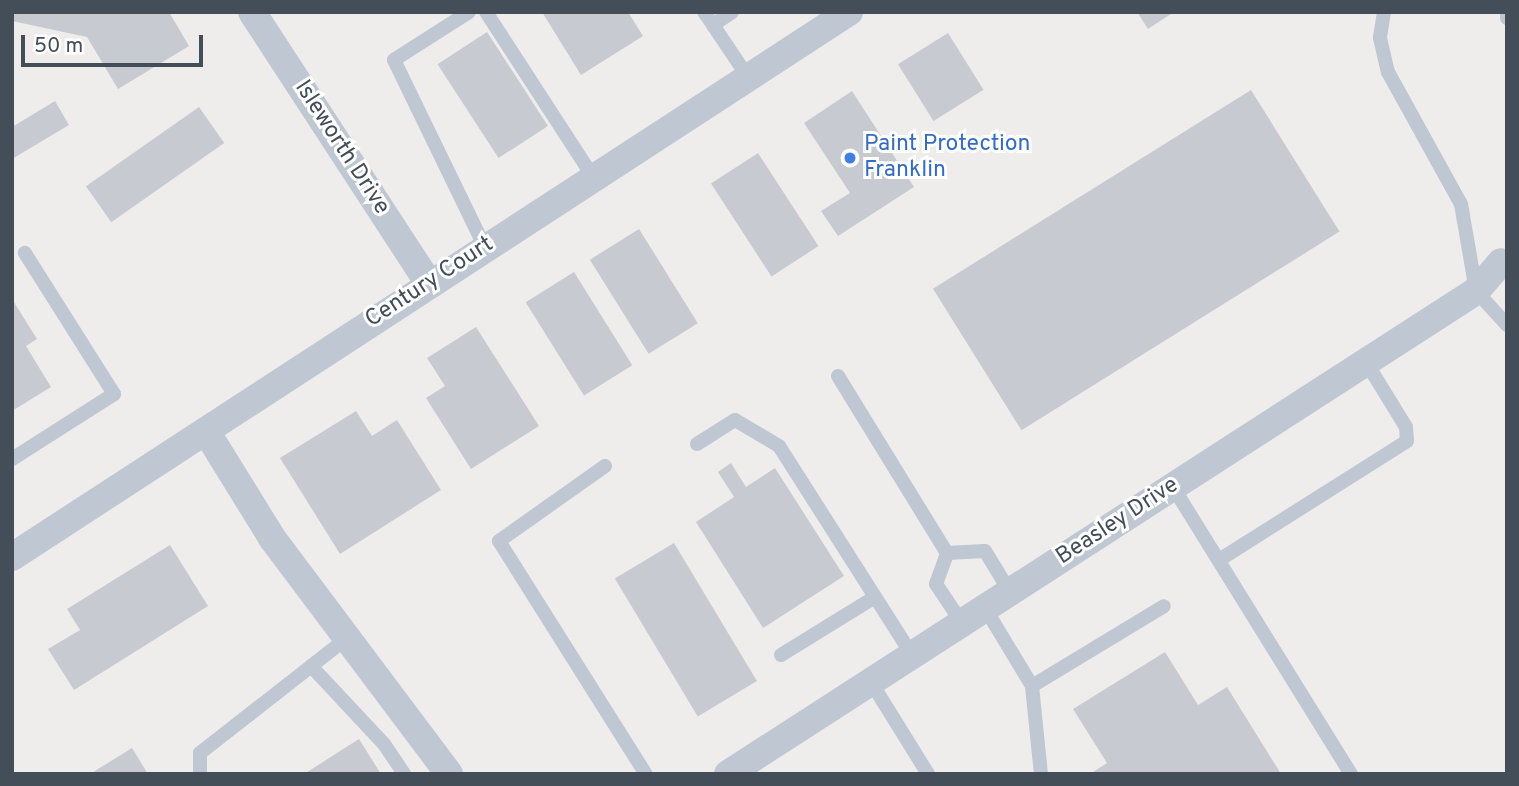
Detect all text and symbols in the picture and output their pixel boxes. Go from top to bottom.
scale bar [24,21,206,65]
text: 50 m [34,33,83,60]
street label: Isleworth Drive [287,76,395,220]
place label: Paint Protection Franklin [864,131,1030,185]
marker: Paint Protection Franklin [842,150,858,166]
street label: Century Court [361,231,499,335]
street label: Beasley Drive [1052,472,1184,572]

